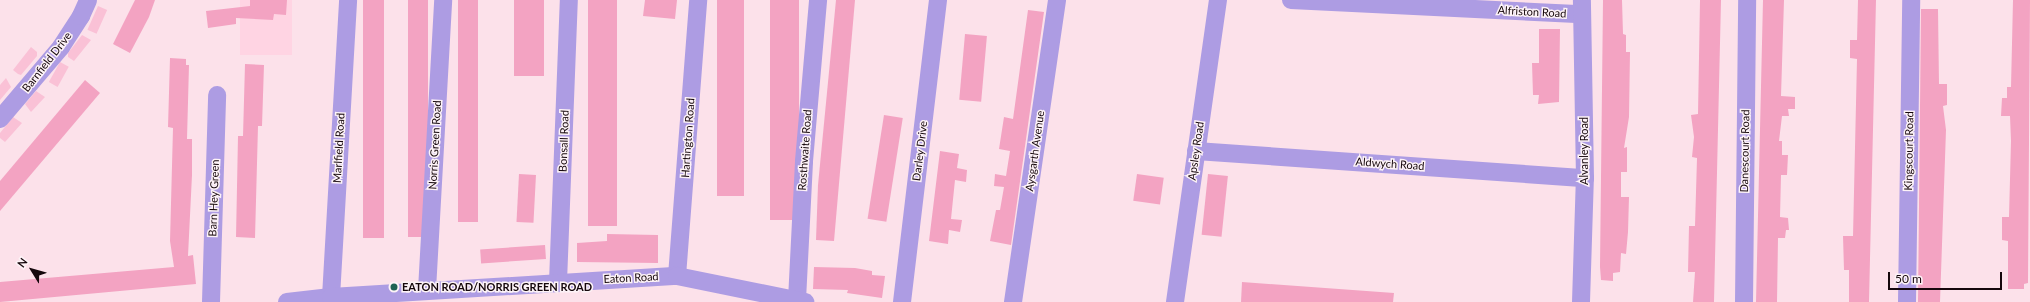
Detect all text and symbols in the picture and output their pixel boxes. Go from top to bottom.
street label: Alfriston Road [1497,4,1567,20]
street label: Barnfield Drive [19,29,75,95]
street label: Hartington Road [679,98,697,178]
street label: Norris Green Road [426,100,444,190]
street label: Rosthwaite Road [796,109,814,191]
street label: Danescourt Road [1738,109,1752,193]
street label: Bonsall Road [556,110,572,172]
street label: Aysgarth Avenue [1023,110,1047,192]
street label: Kingscourt Road [1902,111,1916,191]
street label: Marlfield Road [331,113,347,183]
street label: Alvanley Road [1577,117,1591,185]
street label: Darley Drive [910,120,930,182]
street label: Apsley Road [1185,121,1207,181]
street label: Aldwych Road [1355,155,1425,173]
street label: Barn Hey Green [206,159,222,237]
north arrow [12,250,52,290]
text: N [14,255,30,270]
scale bar [1890,264,2004,290]
street label: Eaton Road [603,270,659,286]
text: 50 m [1895,271,1922,286]
place label: EATON ROAD/NORRIS GREEN ROAD [402,280,592,294]
marker: EATON ROAD/NORRIS GREEN ROAD [389,282,399,292]

